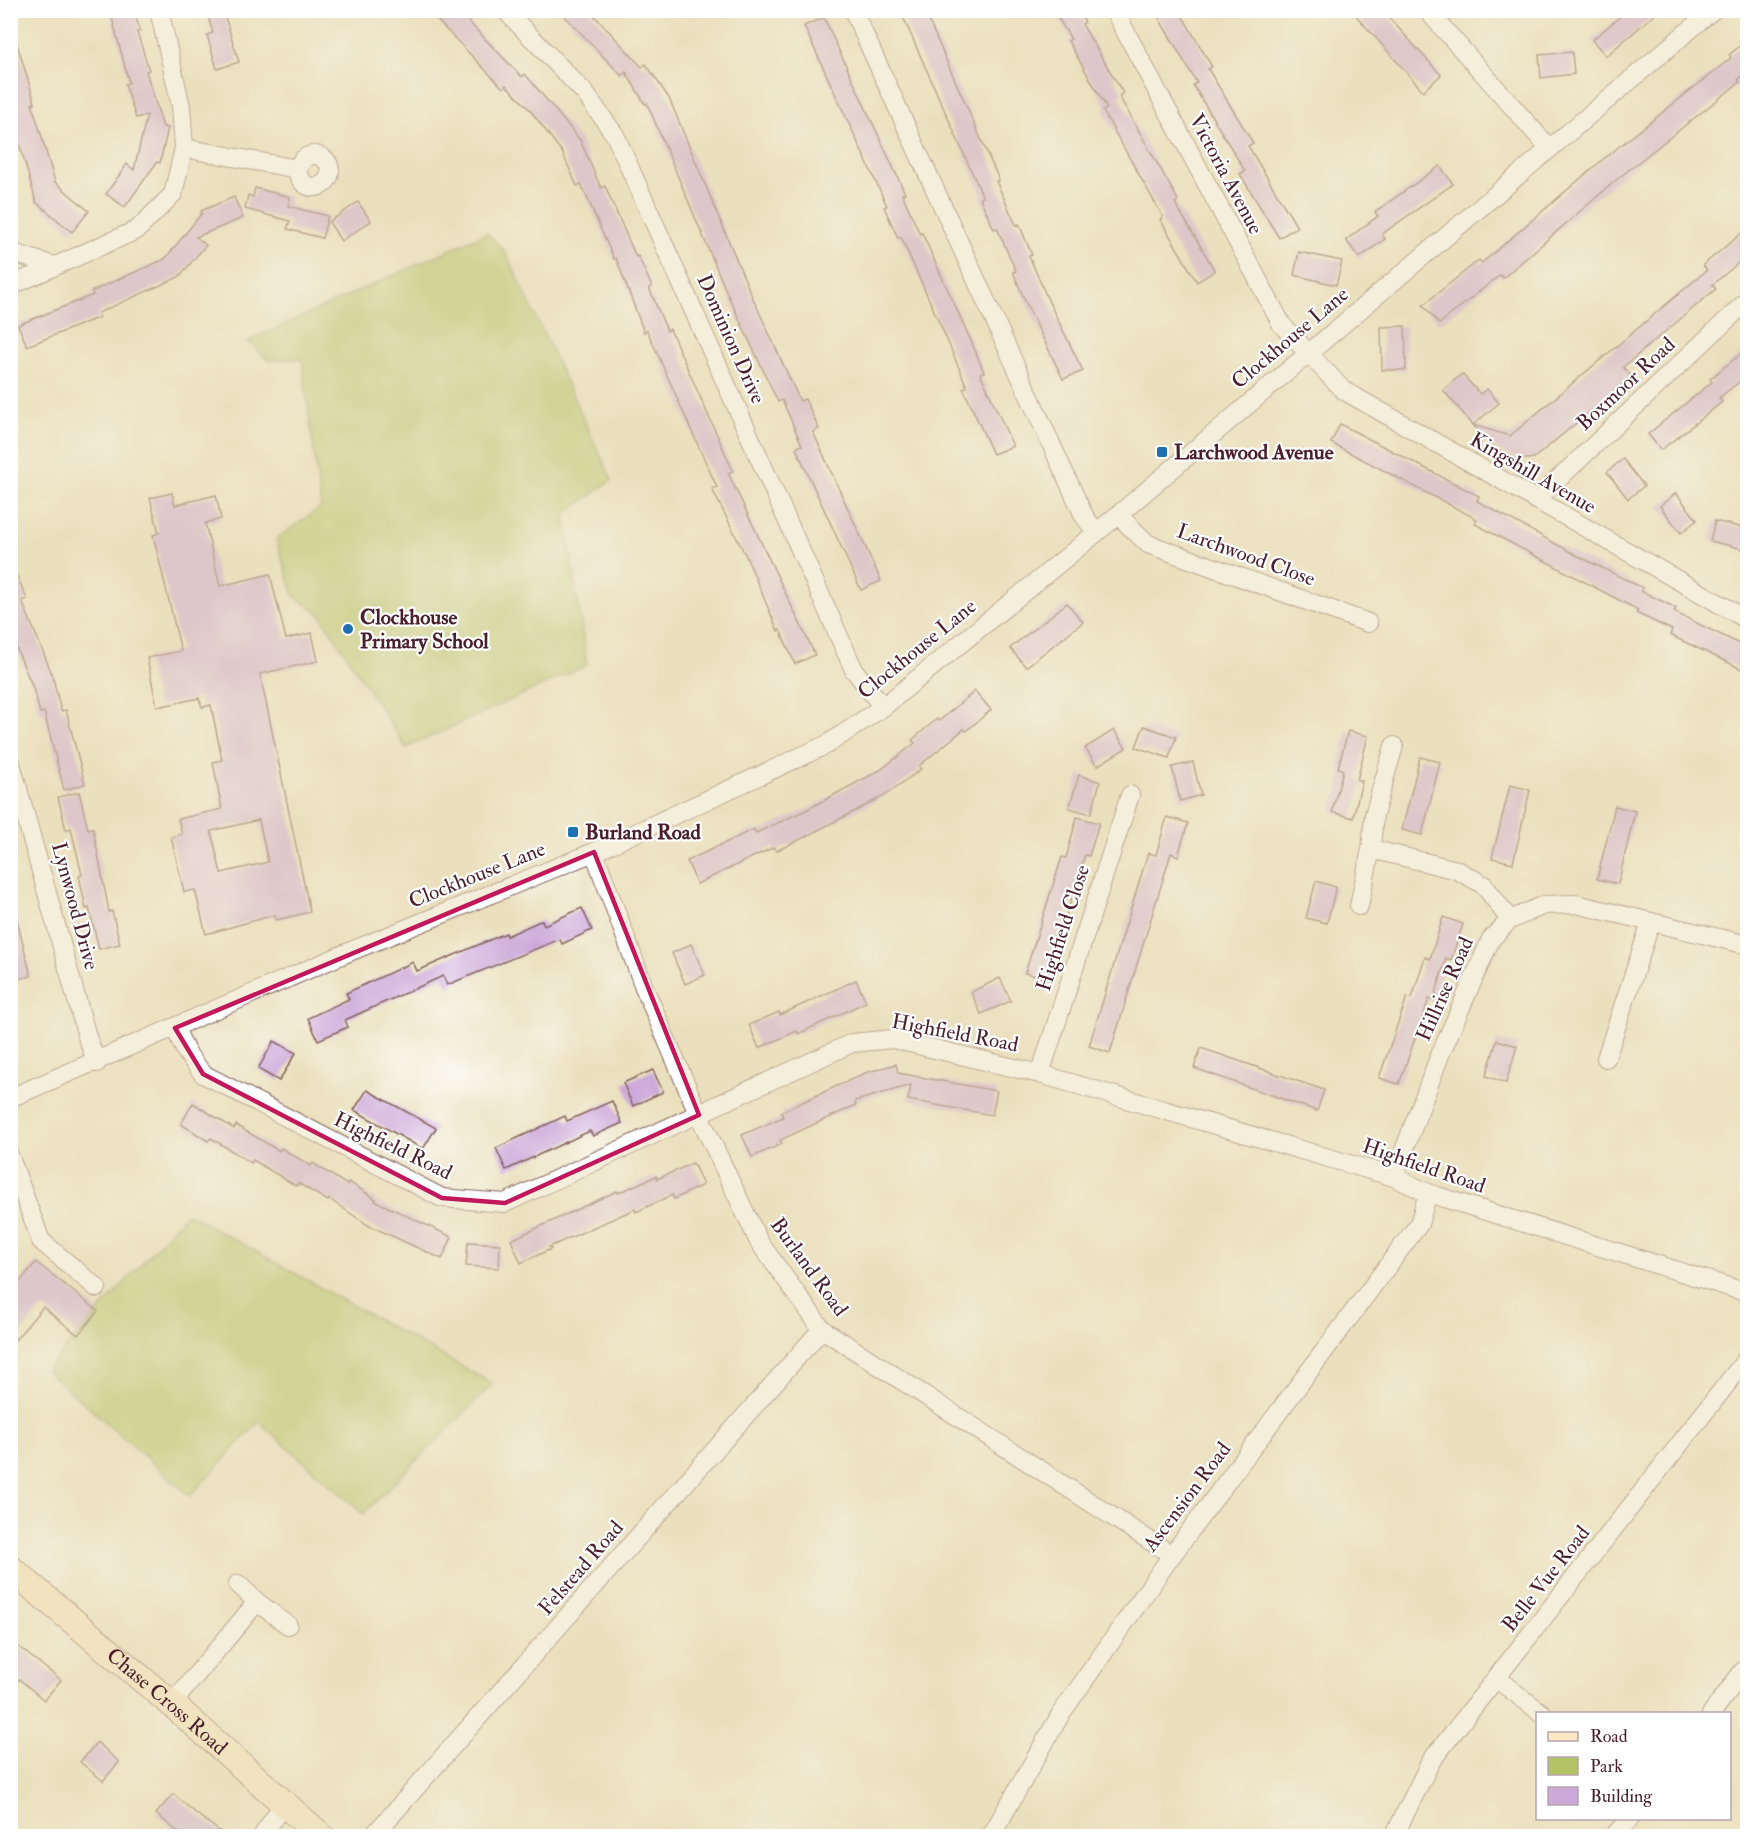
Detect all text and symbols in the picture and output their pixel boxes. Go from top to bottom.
street label: Victoria Avenue [1183,109,1269,239]
street label: Dominion Drive [690,270,772,408]
street label: Clockhouse Lane [1226,281,1354,395]
street label: Boxmoor Road [1571,331,1682,437]
street label: Kingshill Avenue [1465,426,1601,520]
place label: Larchwood Avenue [1174,439,1334,466]
marker: Larchwood Avenue [1155,445,1169,459]
street label: Larchwood Close [1173,517,1319,593]
street label: Clockhouse Lane [852,593,982,705]
place label: Clockhouse Primary School [360,604,489,655]
marker: Clockhouse Primary School [341,622,355,636]
place label: Burland Road [585,819,701,846]
marker: Burland Road [566,825,580,839]
street label: Clockhouse Lane [405,835,550,915]
street label: Lynwood Drive [45,839,105,973]
street label: Highfield Close [1030,861,1096,995]
street label: Hillrise Road [1410,932,1480,1045]
street label: Highfield Road [889,1007,1021,1059]
street label: Highfield Road [329,1106,457,1187]
street label: Highfield Road [1359,1132,1490,1200]
street label: Burland Road [764,1212,854,1322]
street label: Ascension Road [1136,1436,1237,1558]
street label: Felstead Road [532,1515,630,1621]
street label: Belle Vue Road [1496,1520,1596,1638]
street label: Chase Cross Road [101,1642,234,1761]
legend [1536,1712,1731,1820]
text: Road [1590,1725,1628,1748]
text: Park [1590,1755,1623,1778]
text: Building [1590,1785,1653,1808]

